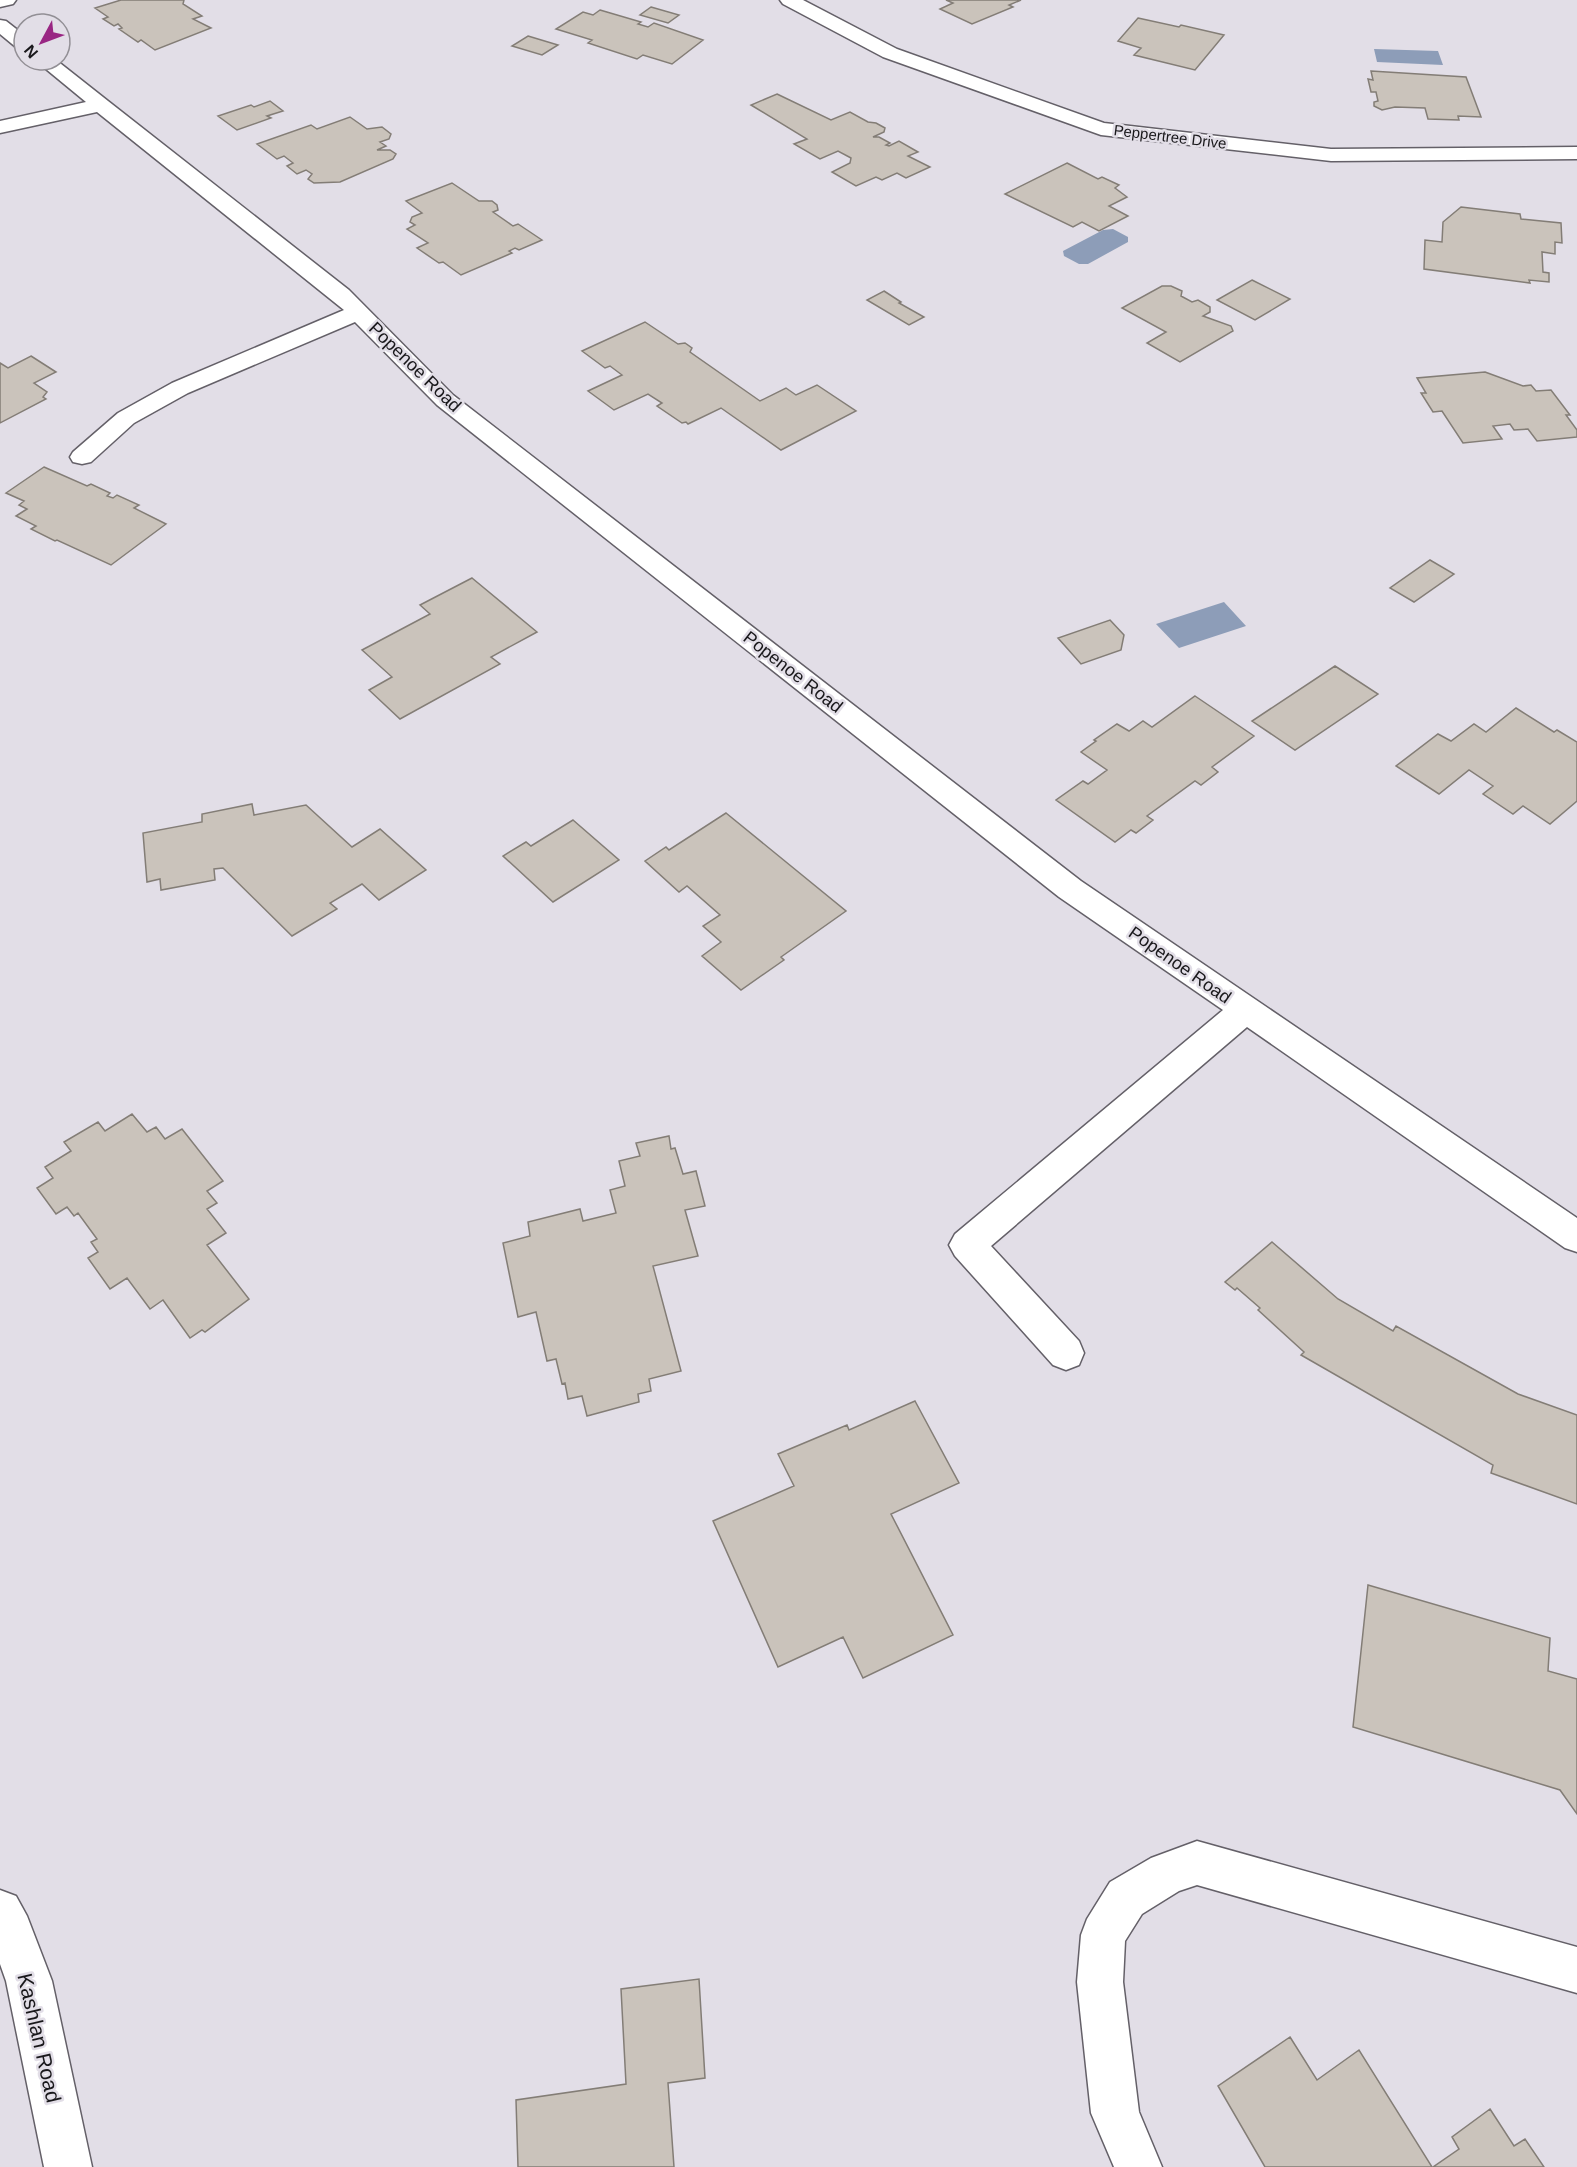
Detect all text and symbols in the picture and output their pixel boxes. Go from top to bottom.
north arrow [12,12,72,72]
text: N [21,42,41,61]
street label: Peppertree Drive [1113,121,1227,152]
street label: Popenoe Road [365,318,465,416]
street label: Popenoe Road [740,627,846,717]
street label: Popenoe Road [1125,922,1235,1008]
street label: Kashlan Road [13,1971,66,2105]

